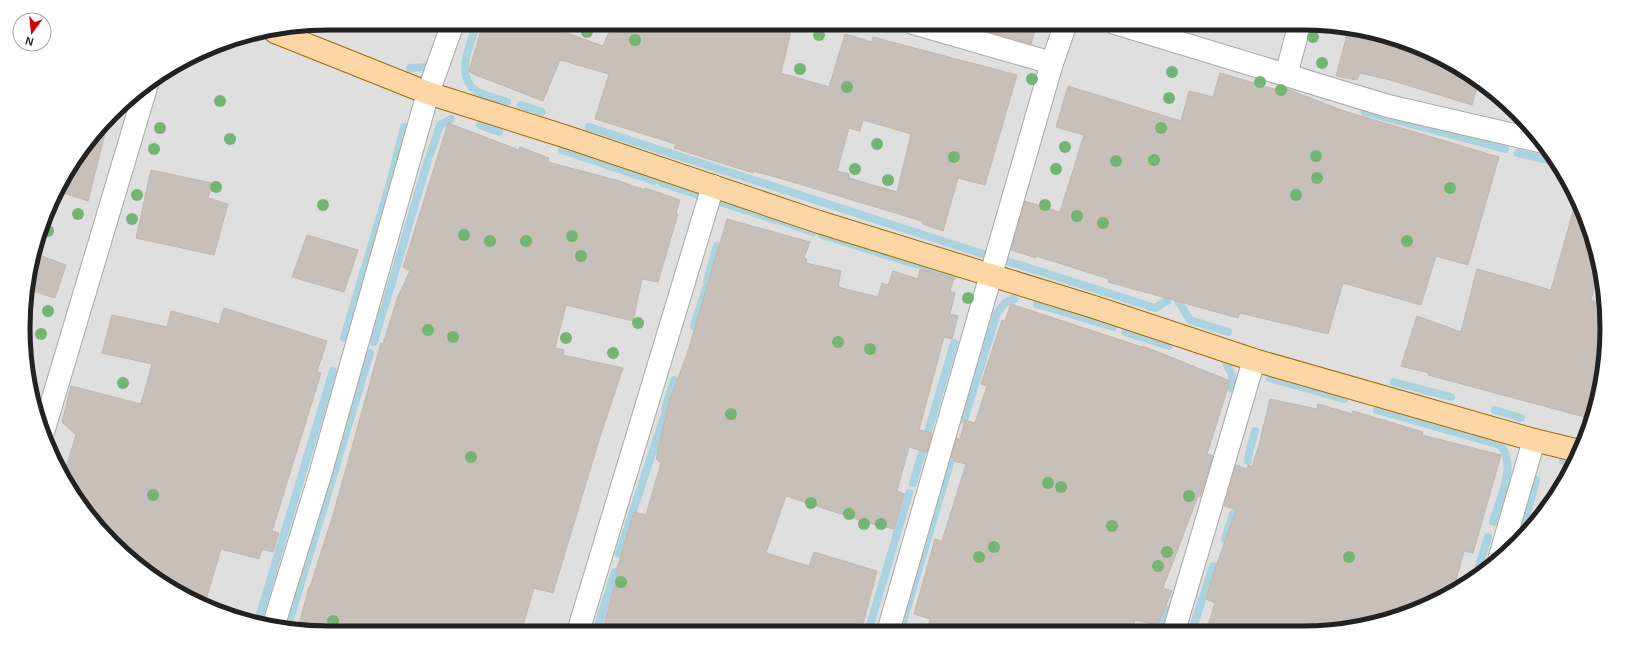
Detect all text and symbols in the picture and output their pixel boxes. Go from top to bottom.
north arrow [12,12,52,52]
text: N [24,35,35,48]

